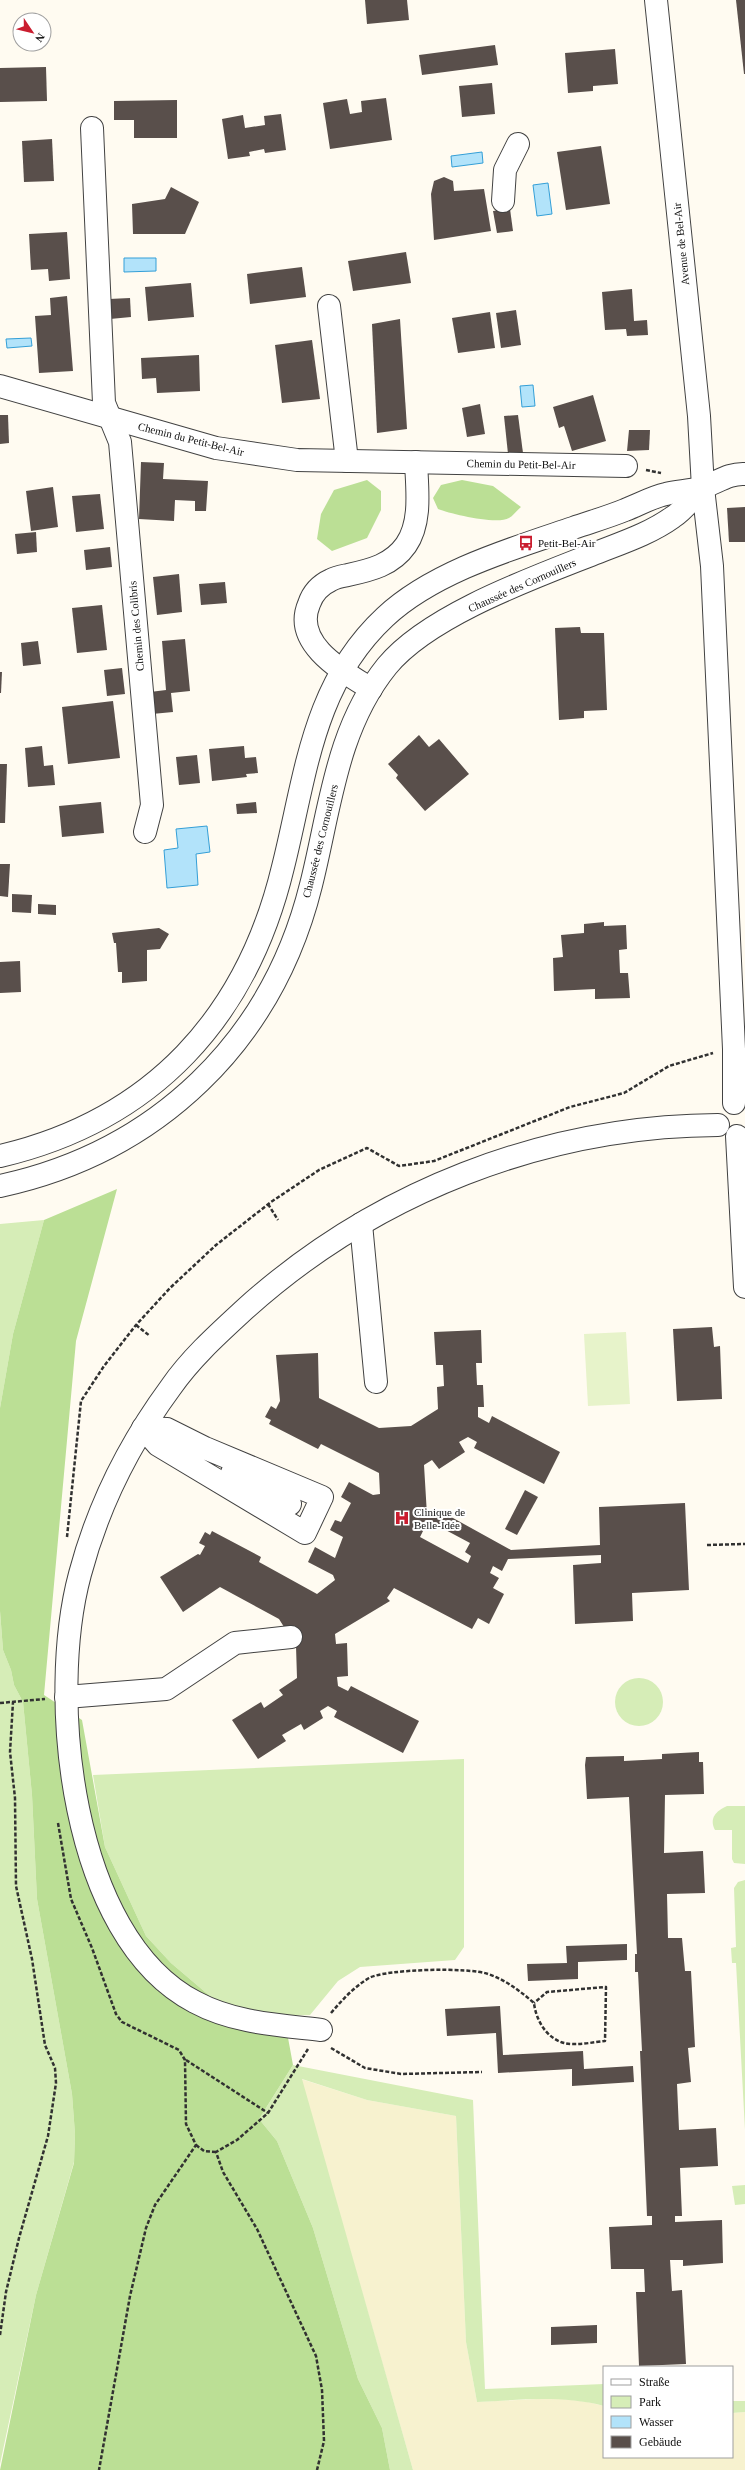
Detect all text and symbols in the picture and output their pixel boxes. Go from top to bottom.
north arrow [12,12,52,52]
text: N [33,31,47,44]
street label: Avenue de Bel-Air [671,202,691,286]
street label: Chemin du Petit-Bel-Air [137,420,246,458]
street label: Chemin du Petit-Bel-Air [467,457,576,471]
bus stop icon: Petit-Bel-Air [517,534,535,552]
place label: Petit-Bel-Air [538,537,596,549]
street label: Chaussée des Cornouillers [466,556,578,614]
street label: Chemin des Colibris [126,580,146,672]
street label: Chaussée des Cornouillers [300,783,340,899]
place label: Clinique de Belle-Idée [414,1506,465,1531]
hospital icon: Clinique de Belle-Idée [393,1509,411,1527]
legend [603,2366,733,2458]
text: Straße [639,2375,670,2389]
text: Park [639,2395,661,2409]
text: Wasser [639,2415,673,2429]
text: Gebäude [639,2435,682,2449]

